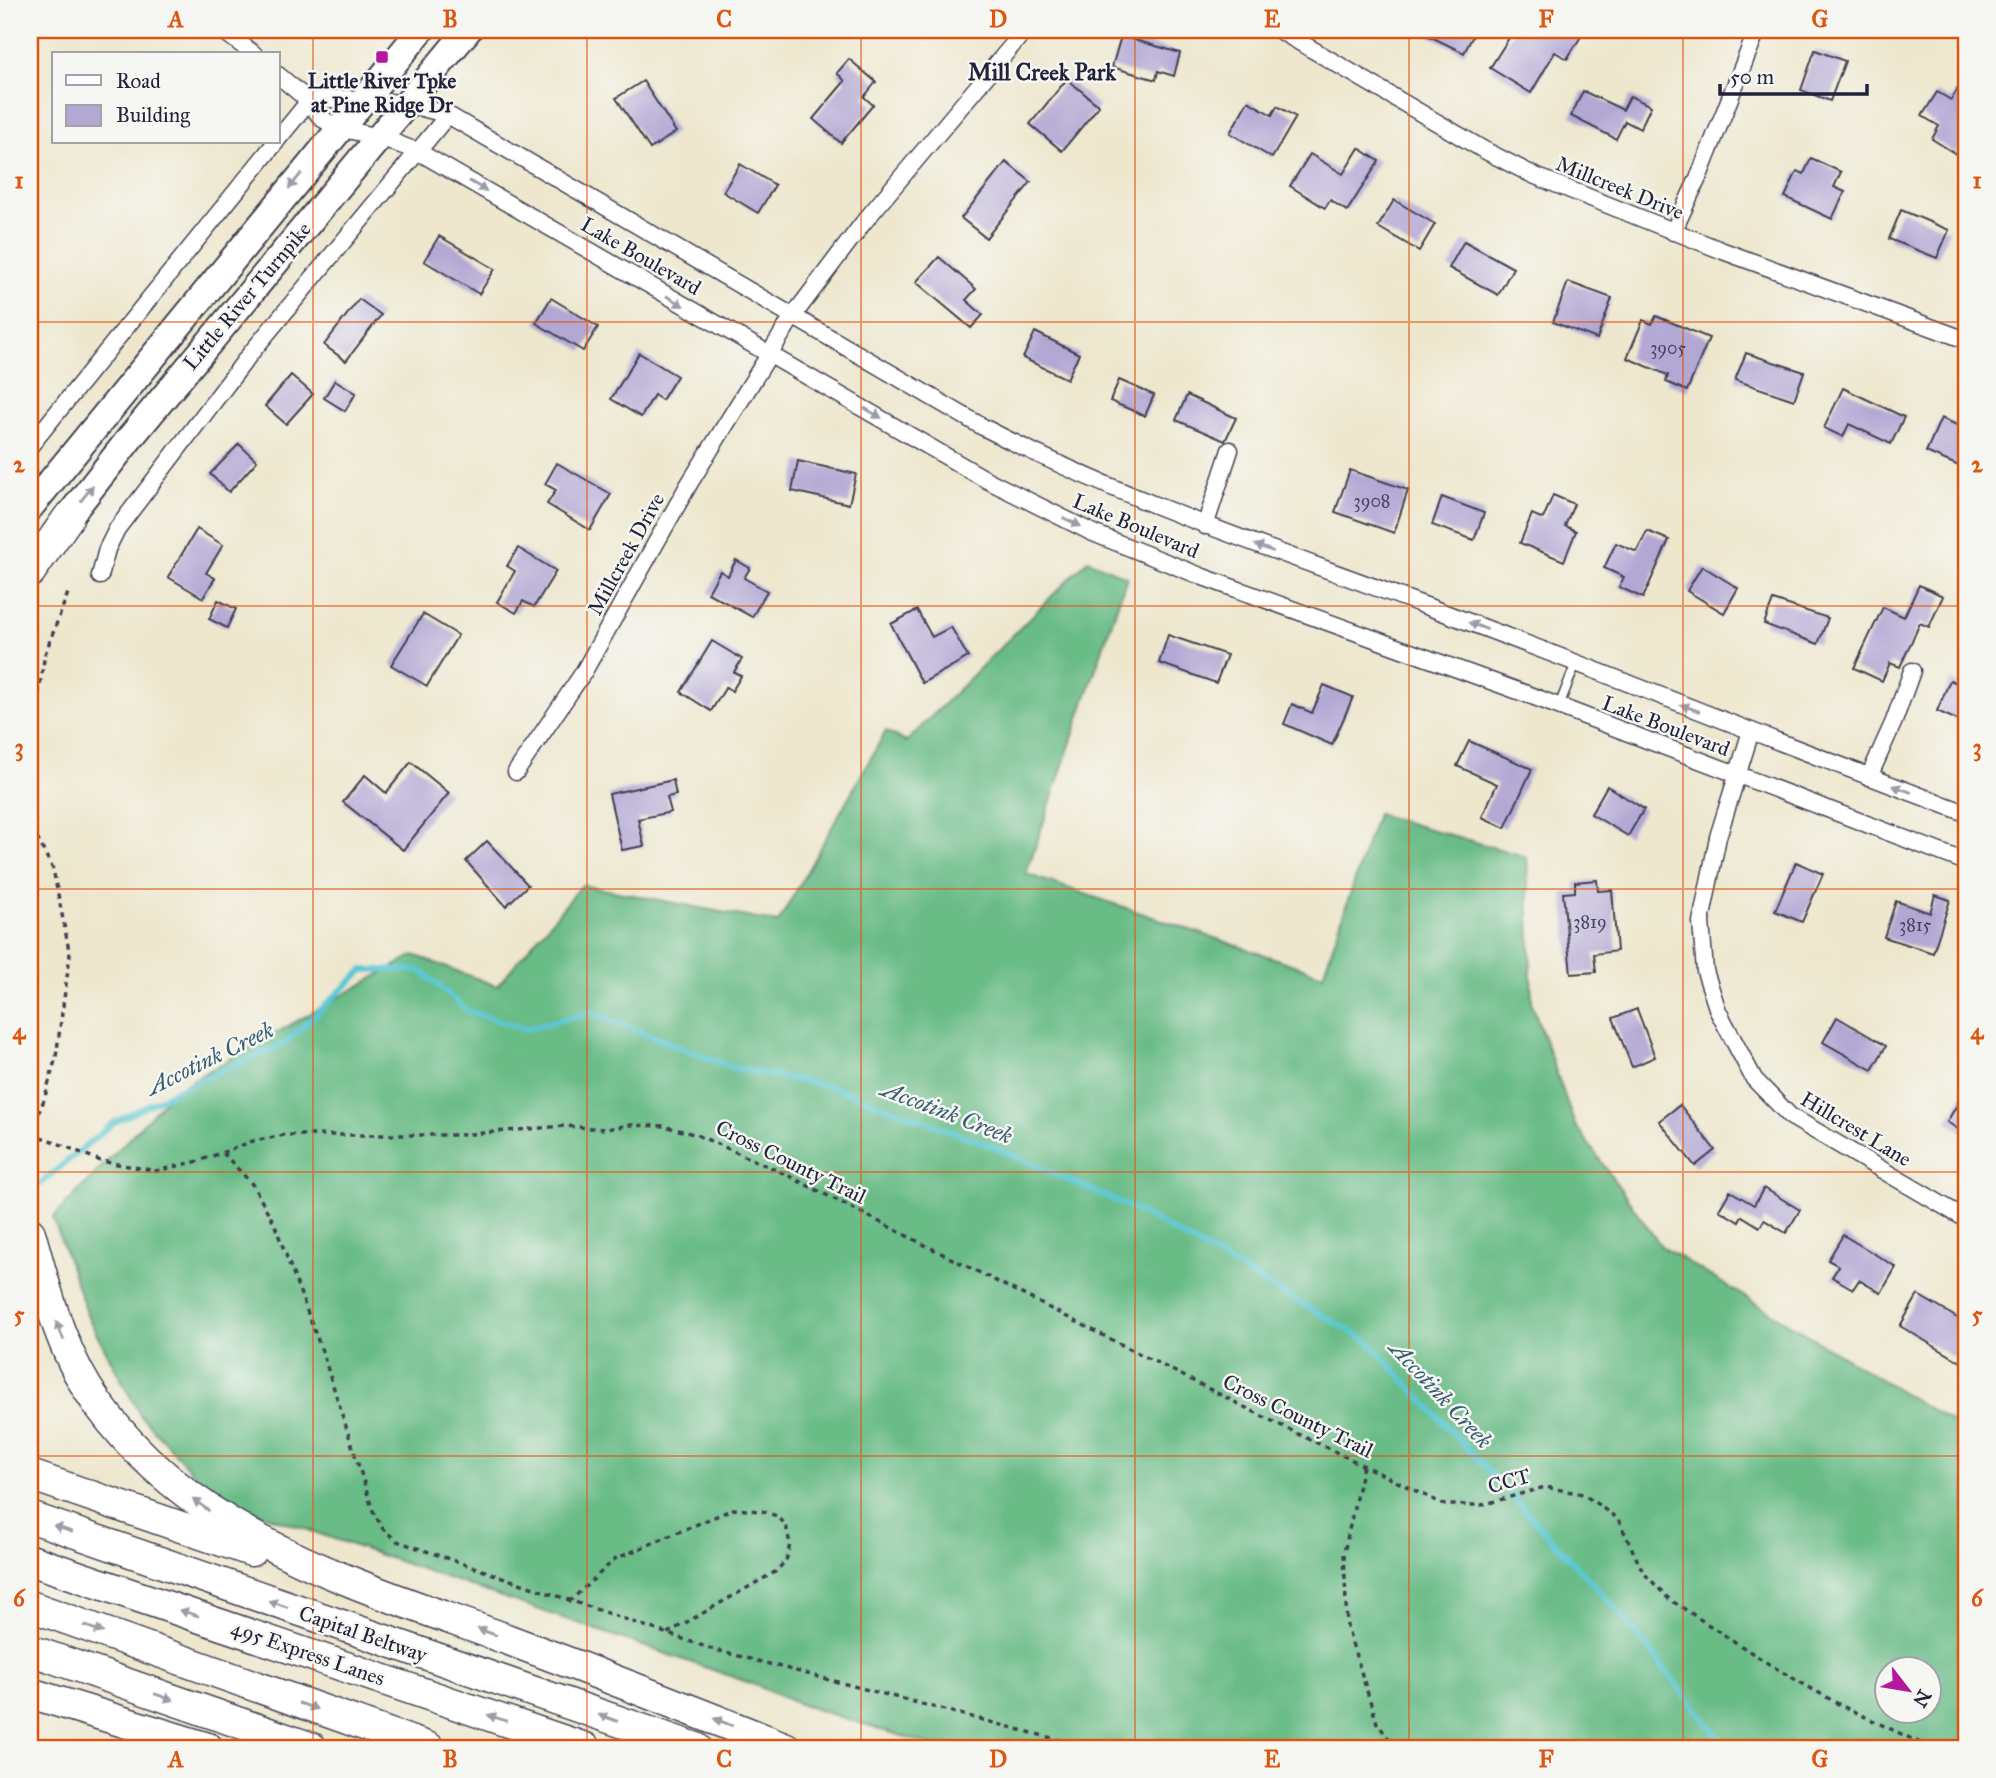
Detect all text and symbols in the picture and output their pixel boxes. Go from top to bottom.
text: A [166,5,184,33]
text: B [442,5,458,33]
text: C [716,5,732,33]
text: D [989,5,1007,33]
text: E [1264,5,1281,33]
text: F [1538,5,1554,33]
text: G [1812,5,1829,33]
marker: Little River Tpke at Pine Ridge Dr [374,49,390,65]
legend [52,52,280,144]
scale bar [1720,52,1867,96]
district label: Mill Creek Park [968,58,1117,86]
text: 50 m [1730,64,1775,90]
text: Road [116,68,161,94]
place label: Little River Tpke at Pine Ridge Dr [308,68,456,118]
text: Building [116,102,190,128]
street label: Millcreek Drive [1552,151,1688,226]
text: 1 [14,166,24,194]
text: 1 [1972,166,1982,194]
one-way arrow [287,171,302,189]
one-way arrow [469,180,488,192]
street label: Lake Boulevard [576,211,706,301]
street label: Little River Turnpike [177,216,317,375]
one-way arrow [665,295,684,307]
house number: 3905 [1650,337,1686,359]
one-way arrow [863,407,882,419]
text: 2 [13,450,25,478]
text: 2 [1971,450,1983,478]
one-way arrow [80,484,94,502]
street label: Millcreek Drive [582,488,670,620]
street label: Lake Boulevard [1069,488,1203,564]
house number: 3908 [1354,490,1390,512]
one-way arrow [1062,517,1082,528]
one-way arrow [1253,543,1274,554]
one-way arrow [1467,620,1488,631]
street label: Lake Boulevard [1599,690,1734,762]
one-way arrow [1679,702,1700,713]
text: 3 [14,733,24,762]
text: 3 [1972,733,1982,762]
one-way arrow [1892,784,1913,795]
house number: 3819 [1573,911,1607,933]
house number: 3815 [1899,914,1932,936]
water label: Accotink Creek [140,1015,278,1102]
text: 4 [13,1017,27,1045]
text: 4 [1971,1017,1985,1045]
water label: Accotink Creek [876,1074,1016,1150]
street label: Hillcrest Lane [1796,1086,1916,1172]
street label: Cross County Trail [712,1114,871,1210]
text: 5 [14,1300,25,1328]
text: 5 [1972,1300,1983,1328]
one-way arrow [54,1321,65,1342]
water label: Accotink Creek [1382,1333,1498,1454]
street label: Cross County Trail [1219,1368,1378,1464]
street label: CCT [1485,1463,1533,1499]
one-way arrow [192,1498,210,1512]
one-way arrow [52,1523,73,1534]
text: 6 [13,1584,26,1612]
text: 6 [1971,1584,1984,1612]
one-way arrow [267,1598,288,1609]
street label: Capital Beltway [296,1600,432,1668]
one-way arrow [179,1608,200,1618]
street label: 495 Express Lanes [228,1615,388,1691]
one-way arrow [84,1624,105,1635]
one-way arrow [477,1626,498,1637]
north arrow [1874,1656,1944,1726]
text: N [1908,1686,1936,1711]
one-way arrow [153,1692,174,1703]
one-way arrow [298,1701,319,1712]
one-way arrow [487,1712,508,1723]
one-way arrow [598,1712,619,1723]
one-way arrow [712,1717,733,1728]
text: A [166,1745,184,1773]
text: B [442,1745,458,1773]
text: C [716,1745,732,1773]
text: D [989,1745,1007,1773]
text: E [1264,1745,1281,1773]
text: F [1538,1745,1554,1773]
text: G [1812,1745,1829,1773]

